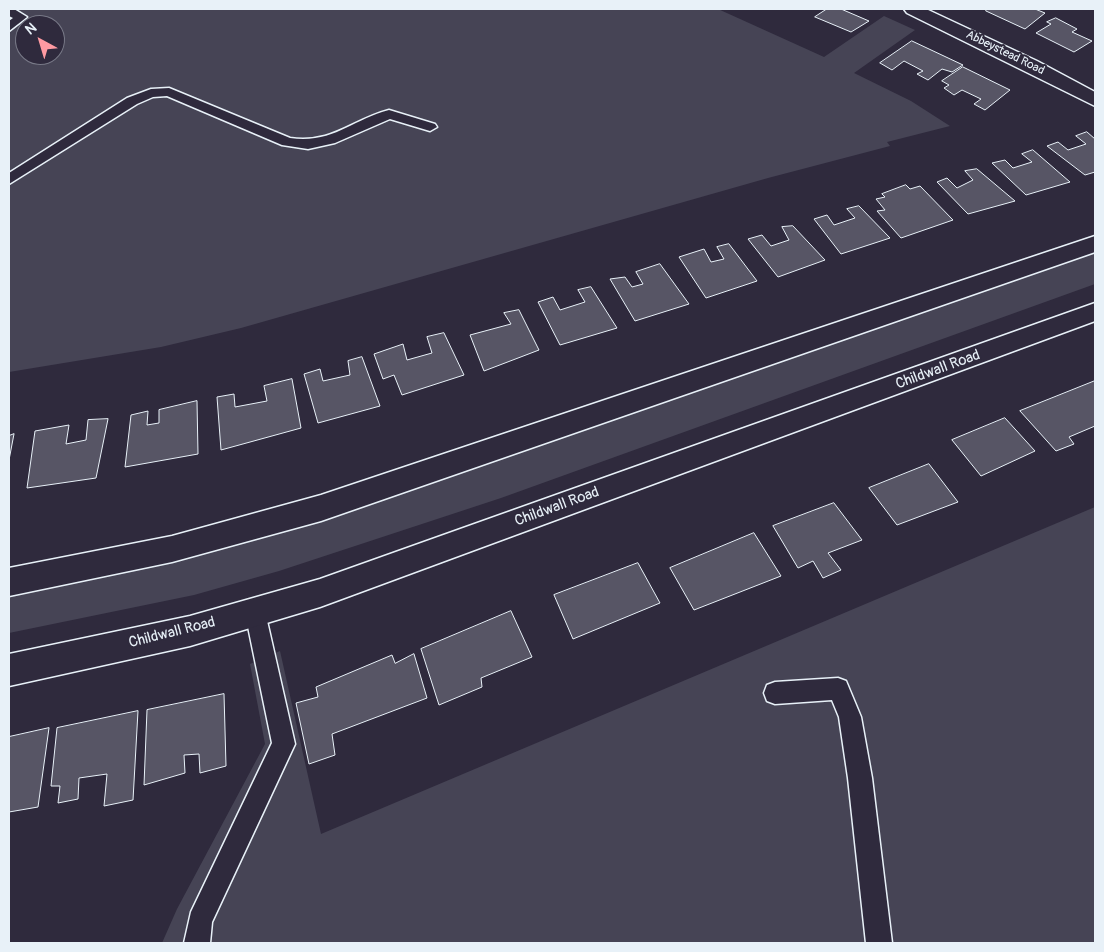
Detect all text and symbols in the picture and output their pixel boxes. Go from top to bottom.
north arrow [15,15,65,65]
text: N [22,19,40,38]
street label: Abbeystead Road [963,28,1047,78]
street label: Childwall Road [893,346,983,394]
street label: Childwall Road [512,483,602,531]
street label: Childwall Road [127,614,217,652]

